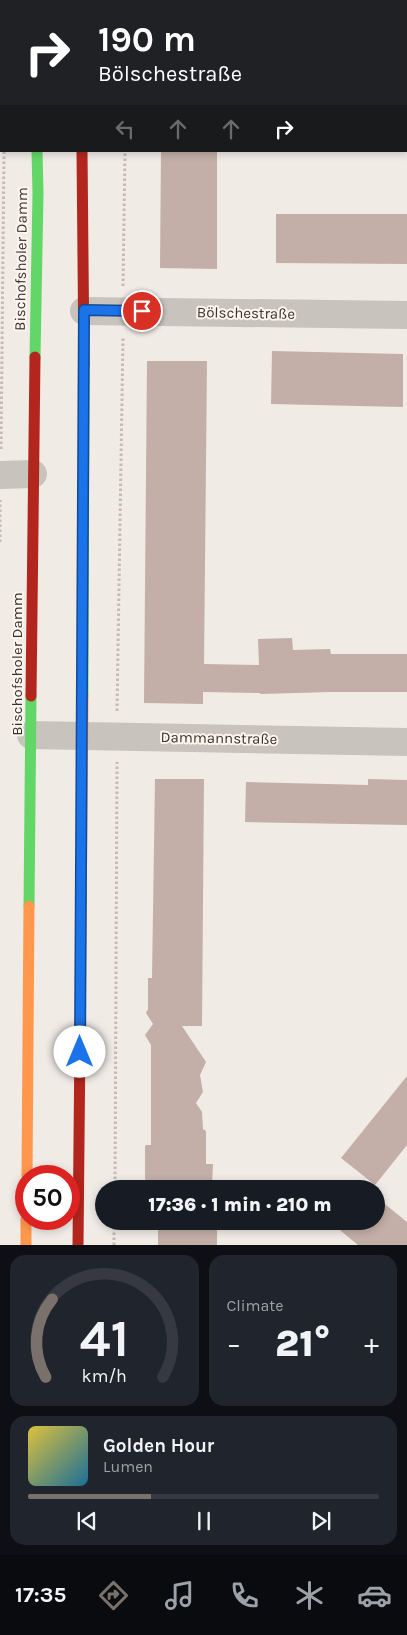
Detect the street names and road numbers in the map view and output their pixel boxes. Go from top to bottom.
street label: Bischofsholer Damm [11,187,31,331]
street label: Bölschestraße [197,303,295,323]
street label: Bischofsholer Damm [8,592,26,736]
street label: Dammannstraße [161,728,277,748]

